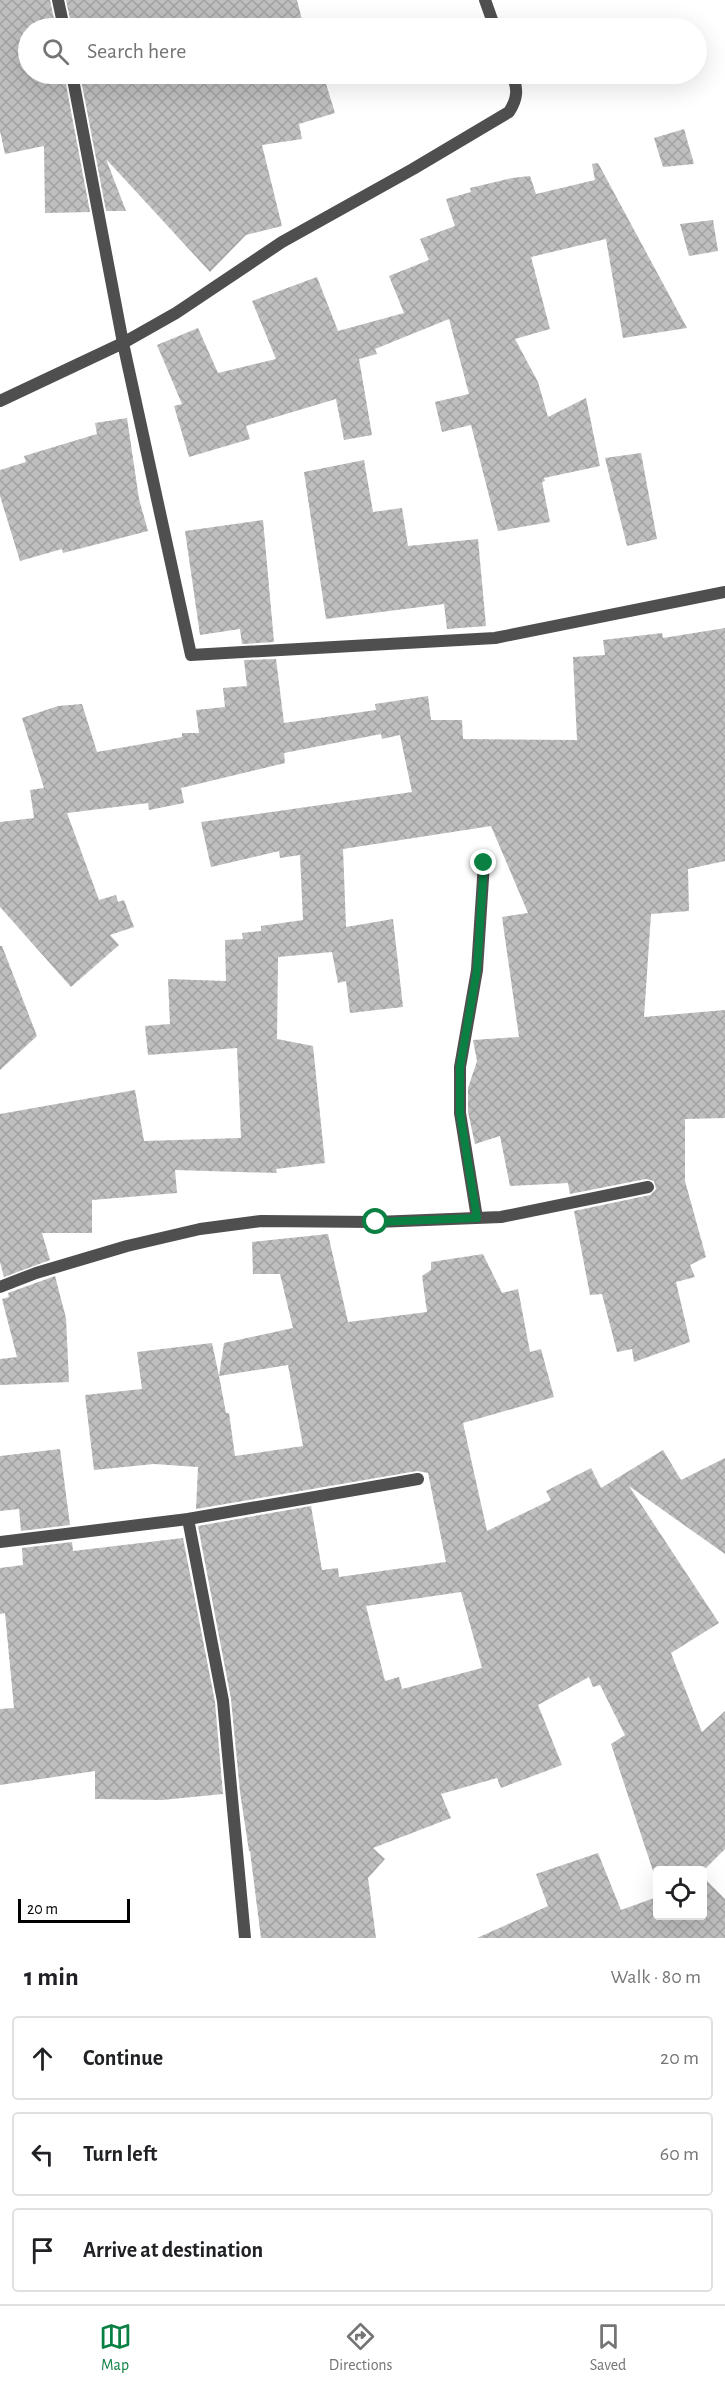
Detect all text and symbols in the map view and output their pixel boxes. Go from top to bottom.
search box [18,18,707,84]
icon: search [39,35,72,68]
text: Search here [87,40,186,62]
route end [470,849,496,875]
route start [362,1208,388,1234]
map controls [653,1866,707,1920]
button: locate [653,1866,707,1920]
scale bar [18,1896,130,1924]
text: 20 m [27,1901,58,1917]
text: 1 min [24,1964,79,1990]
text: Walk · 80 m [610,1967,701,1987]
icon: ahead [26,2042,59,2075]
text: Continue [83,2047,163,2069]
text: 20 m [660,2048,699,2068]
icon: left [26,2138,59,2171]
text: Turn left [83,2143,157,2165]
text: 60 m [660,2144,699,2164]
icon: arrive [26,2234,59,2267]
text: Arrive at destination [83,2239,263,2261]
tab: Map [99,2320,132,2375]
tab: Directions [329,2320,393,2375]
tab: Saved [590,2320,626,2375]

